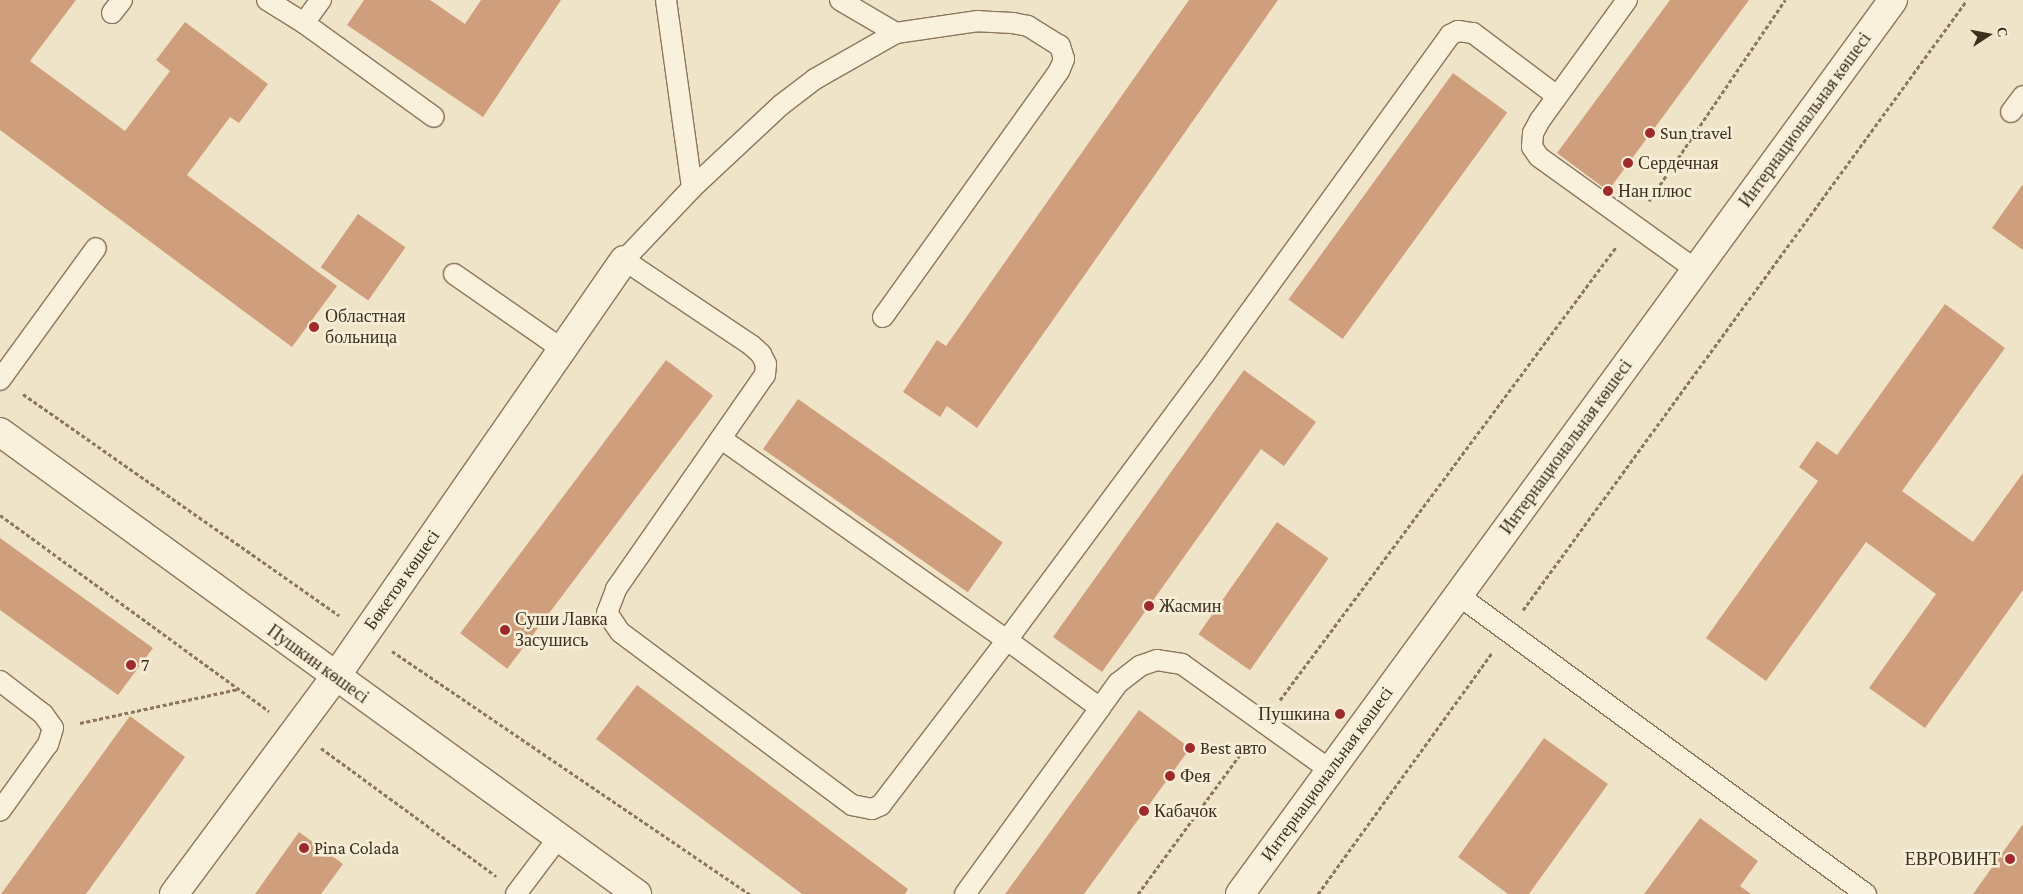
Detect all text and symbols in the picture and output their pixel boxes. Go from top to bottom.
north arrow [1963,10,2013,60]
text: С [1994,26,2012,39]
street label: Интернациональная көшесі [1734,28,1876,212]
place label: Sun travel [1660,122,1732,144]
marker: Sun travel [1644,127,1656,139]
place label: Сердечная [1638,152,1719,174]
marker: Сердечная [1622,157,1634,169]
place label: Нан плюс [1618,180,1692,202]
marker: Нан плюс [1602,185,1614,197]
place label: Областная больница [325,306,405,348]
marker: Областная больница [307,320,321,334]
street label: Интернациональная көшесі [1495,355,1637,539]
street label: Бөкетов көшесі [360,526,444,634]
place label: Жасмин [1159,595,1221,617]
marker: Жасмин [1143,600,1155,612]
place label: Суши Лавка Засушись [515,609,608,652]
street label: Пушкин көшесі [263,620,373,708]
marker: Суши Лавка Засушись [499,624,511,636]
place label: 7 [141,654,149,676]
marker: 7 [125,659,137,671]
street label: Интернациональная көшесі [1256,682,1398,866]
place label: Пушкина [1258,703,1330,725]
marker: Пушкина [1334,708,1346,720]
place label: Best авто [1200,737,1267,759]
marker: Best авто [1184,742,1196,754]
place label: Фея [1180,765,1210,787]
marker: Фея [1164,770,1176,782]
place label: Кабачок [1154,800,1217,822]
marker: Кабачок [1138,805,1150,817]
place label: Pina Colada [314,837,399,859]
marker: Pina Colada [298,842,310,854]
place label: ЕВРОВИНТ [1905,848,2000,870]
marker: ЕВРОВИНТ [2004,853,2016,865]

